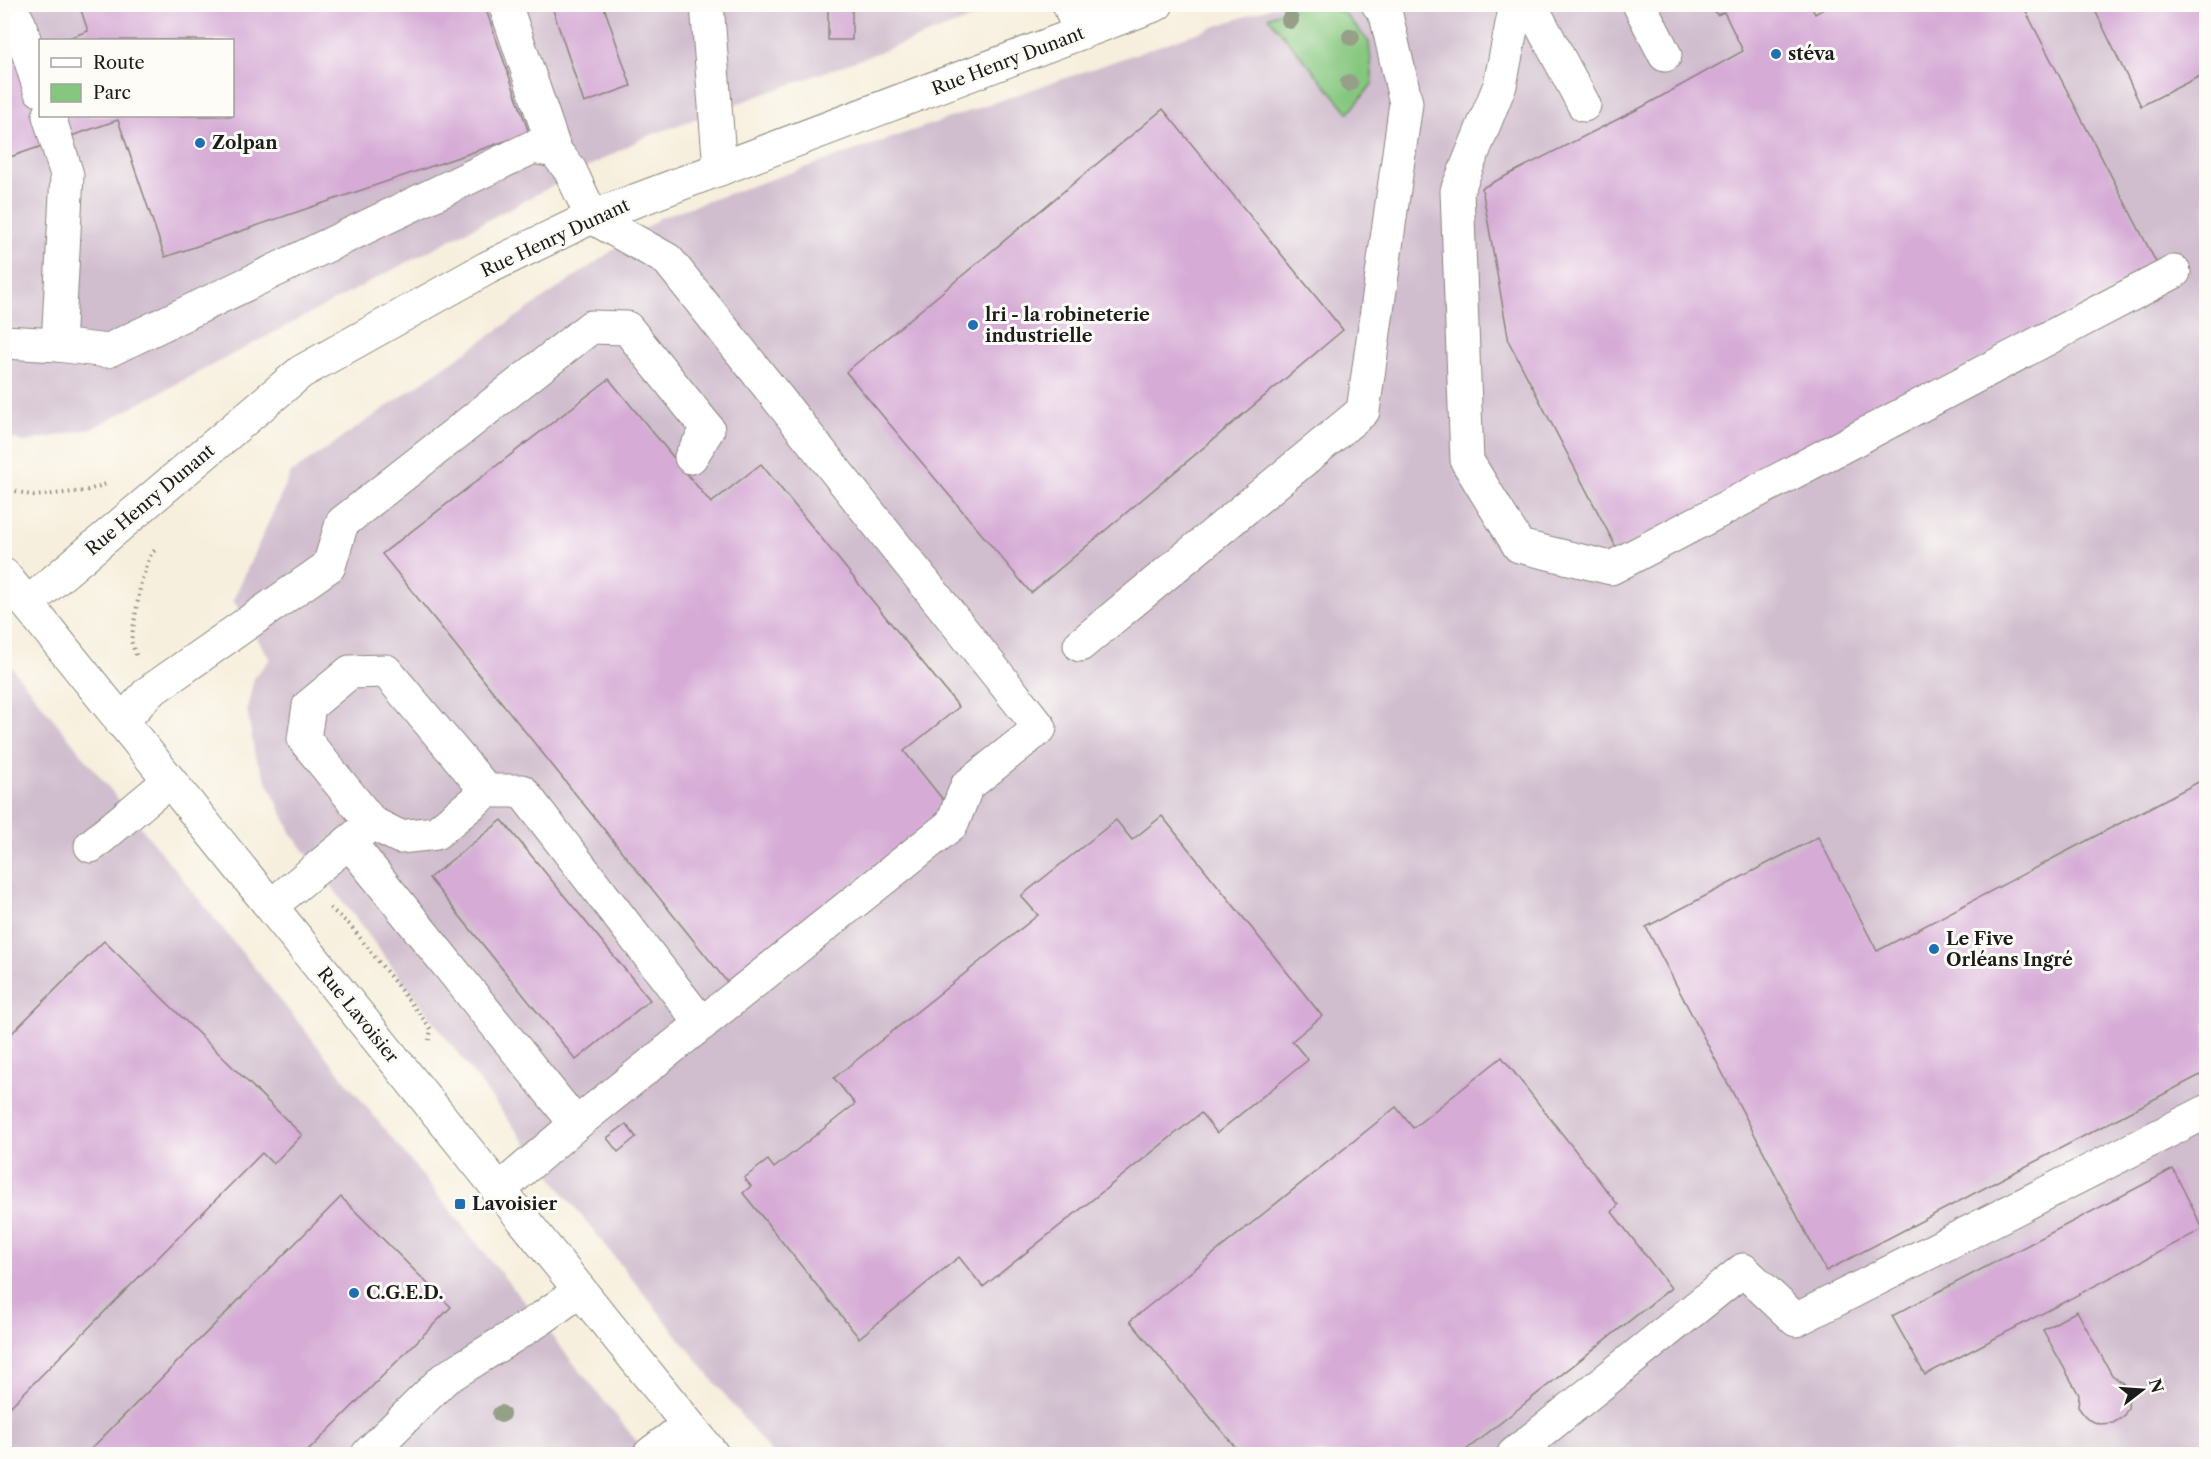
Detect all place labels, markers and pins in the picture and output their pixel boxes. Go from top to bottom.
place label: stéva [1788,43,1836,65]
marker: stéva [1769,47,1783,61]
place label: Zolpan [212,132,278,154]
marker: Zolpan [193,136,207,150]
place label: lri - la robineterie industrielle [985,304,1150,347]
marker: lri - la robineterie industrielle [966,318,980,332]
place label: Le Five Orléans Ingré [1946,928,2073,971]
marker: Le Five Orléans Ingré [1927,942,1941,956]
place label: Lavoisier [472,1193,558,1215]
marker: Lavoisier [453,1197,467,1211]
place label: C.G.E.D. [366,1282,443,1304]
marker: C.G.E.D. [347,1286,361,1300]

